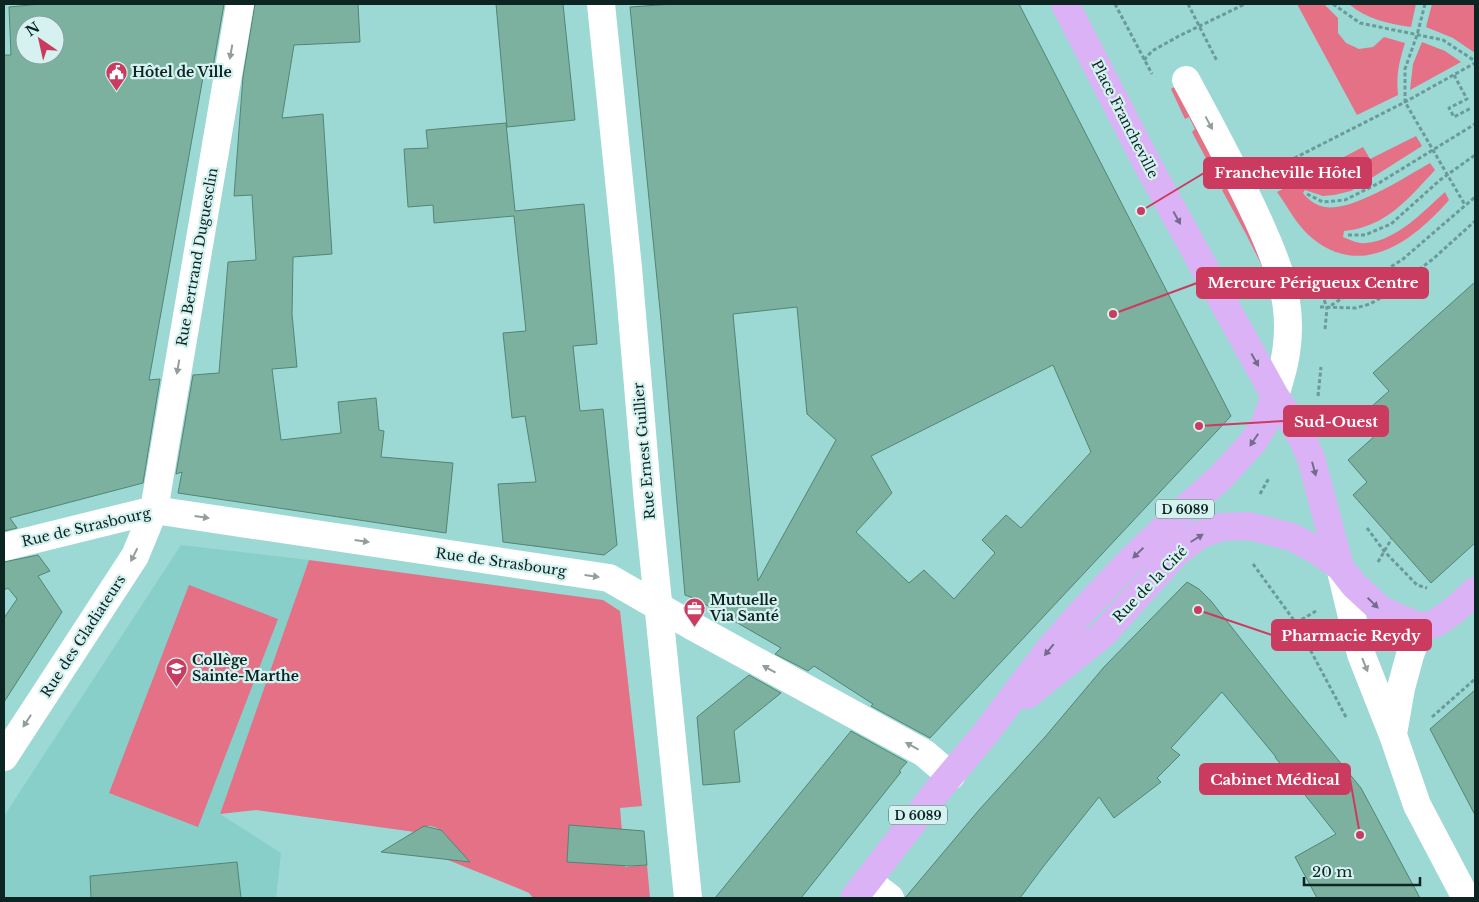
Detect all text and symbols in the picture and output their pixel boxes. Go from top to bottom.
north arrow [15,15,65,65]
text: N [22,18,43,40]
one-way arrow [227,44,235,60]
street label: Place Francheville [1087,57,1163,181]
public building icon: Hôtel de Ville [104,60,128,91]
place label: Hôtel de Ville [132,63,232,81]
one-way arrow [1205,116,1213,130]
callout: Francheville Hôtel [1204,158,1371,188]
text: Francheville Hôtel [1215,163,1362,182]
street label: Rue Bertrand Duguesclin [172,166,222,348]
one-way arrow [1173,210,1181,225]
callout: Mercure Périgueux Centre [1197,268,1428,298]
text: Mercure Périgueux Centre [1208,273,1419,292]
one-way arrow [1251,353,1259,367]
one-way arrow [174,360,182,376]
street label: Rue Ernest Guillier [629,381,659,520]
callout: Sud-Ouest [1284,406,1388,436]
text: Sud-Ouest [1294,412,1378,431]
one-way arrow [1249,433,1259,447]
one-way arrow [1310,462,1318,477]
road number: D 6089 [1156,499,1214,518]
street label: Rue de Strasbourg [20,503,153,551]
one-way arrow [194,514,210,522]
one-way arrow [1190,533,1204,542]
one-way arrow [355,538,371,546]
street label: Rue de la Cité [1109,542,1191,626]
street label: Rue de Strasbourg [435,544,568,580]
one-way arrow [1132,547,1144,559]
one-way arrow [130,548,138,562]
street label: Rue des Gladiateurs [37,571,129,701]
one-way arrow [585,572,601,580]
place label: Mutuelle Via Santé [709,591,779,625]
office icon: Mutuelle Via Santé [682,596,706,627]
one-way arrow [1366,597,1378,609]
callout: Pharmacie Reydy [1272,620,1431,650]
text: Pharmacie Reydy [1281,626,1421,645]
one-way arrow [1044,643,1055,656]
place label: Collège Sainte-Marthe [192,651,299,685]
school or university icon: Collège Sainte-Marthe [164,656,188,687]
one-way arrow [1362,658,1370,672]
one-way arrow [763,664,776,673]
one-way arrow [23,714,32,727]
one-way arrow [905,742,919,750]
callout: Cabinet Médical [1200,764,1350,794]
text: Cabinet Médical [1210,770,1341,789]
road number: D 6089 [889,806,947,824]
scale bar [1304,854,1420,886]
text: 20 m [1312,862,1352,881]

